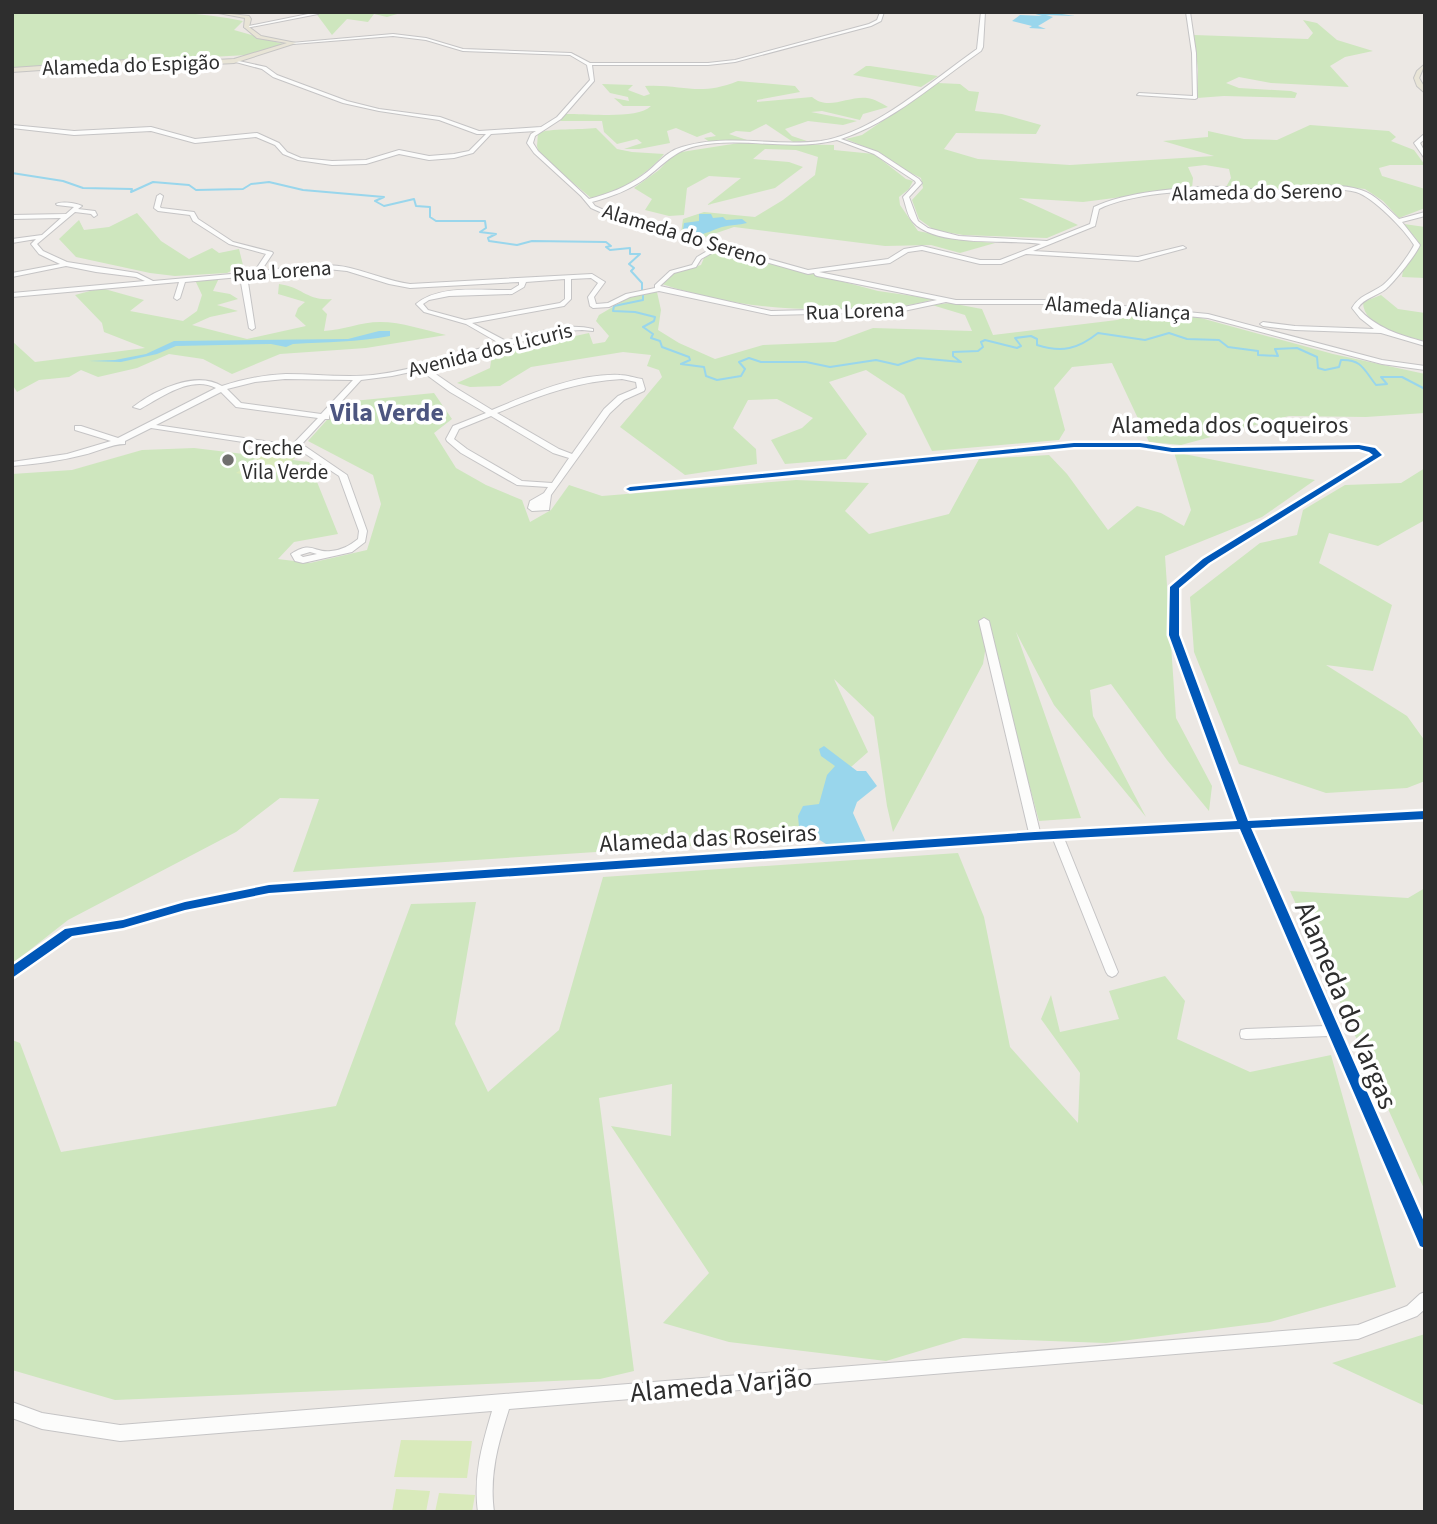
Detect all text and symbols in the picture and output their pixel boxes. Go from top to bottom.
street label: Alameda do Espigão [42,47,220,83]
street label: Alameda do Sereno [1171,176,1343,208]
street label: Alameda do Sereno [599,196,771,274]
street label: Rua Lorena [232,253,332,289]
street label: Alameda Aliança [1044,288,1192,328]
street label: Rua Lorena [805,294,905,328]
street label: Avenida dos Licuris [405,315,575,385]
district label: Vila Verde [329,394,444,431]
street label: Alameda dos Coqueiros [1112,408,1348,443]
place label: Creche Vila Verde [242,433,328,487]
marker: Creche Vila Verde [220,452,236,468]
street label: Alameda das Roseiras [598,815,818,862]
street label: Alameda do Vargas [1284,895,1408,1115]
street label: Alameda Varjão [628,1357,814,1413]

